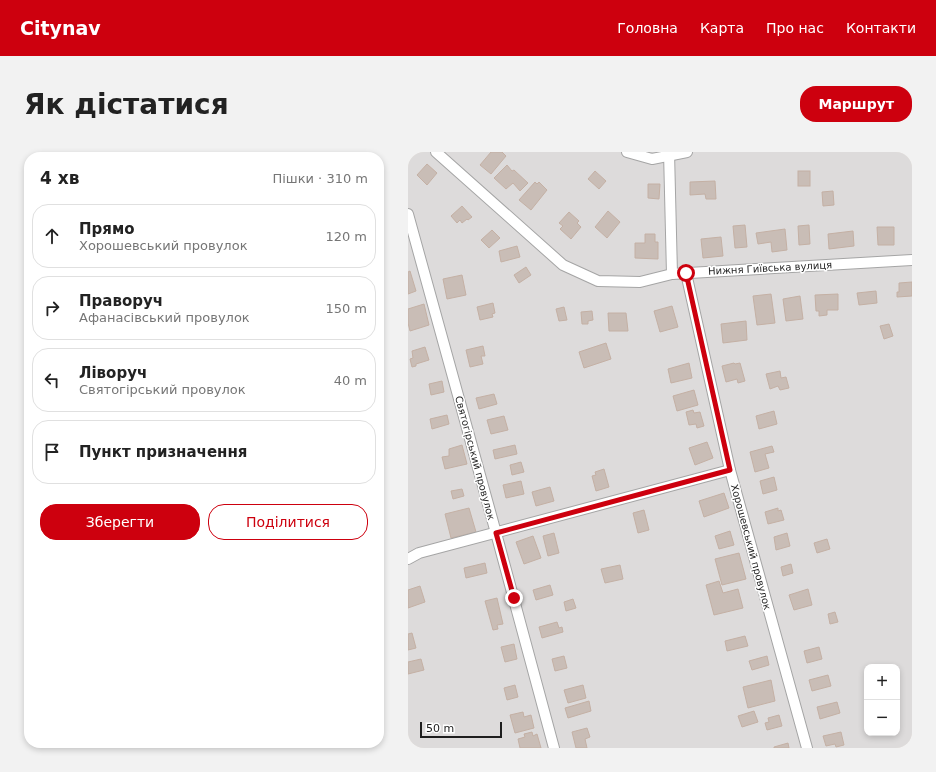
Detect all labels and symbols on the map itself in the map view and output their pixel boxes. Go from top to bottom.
street label: Нижня Гиївська вулиця [708,259,832,277]
route start [677,264,695,282]
street label: Святогірський провулок [453,395,497,521]
street label: Хорошевський провулок [729,483,773,611]
route end [505,589,523,607]
scale bar [420,720,502,739]

